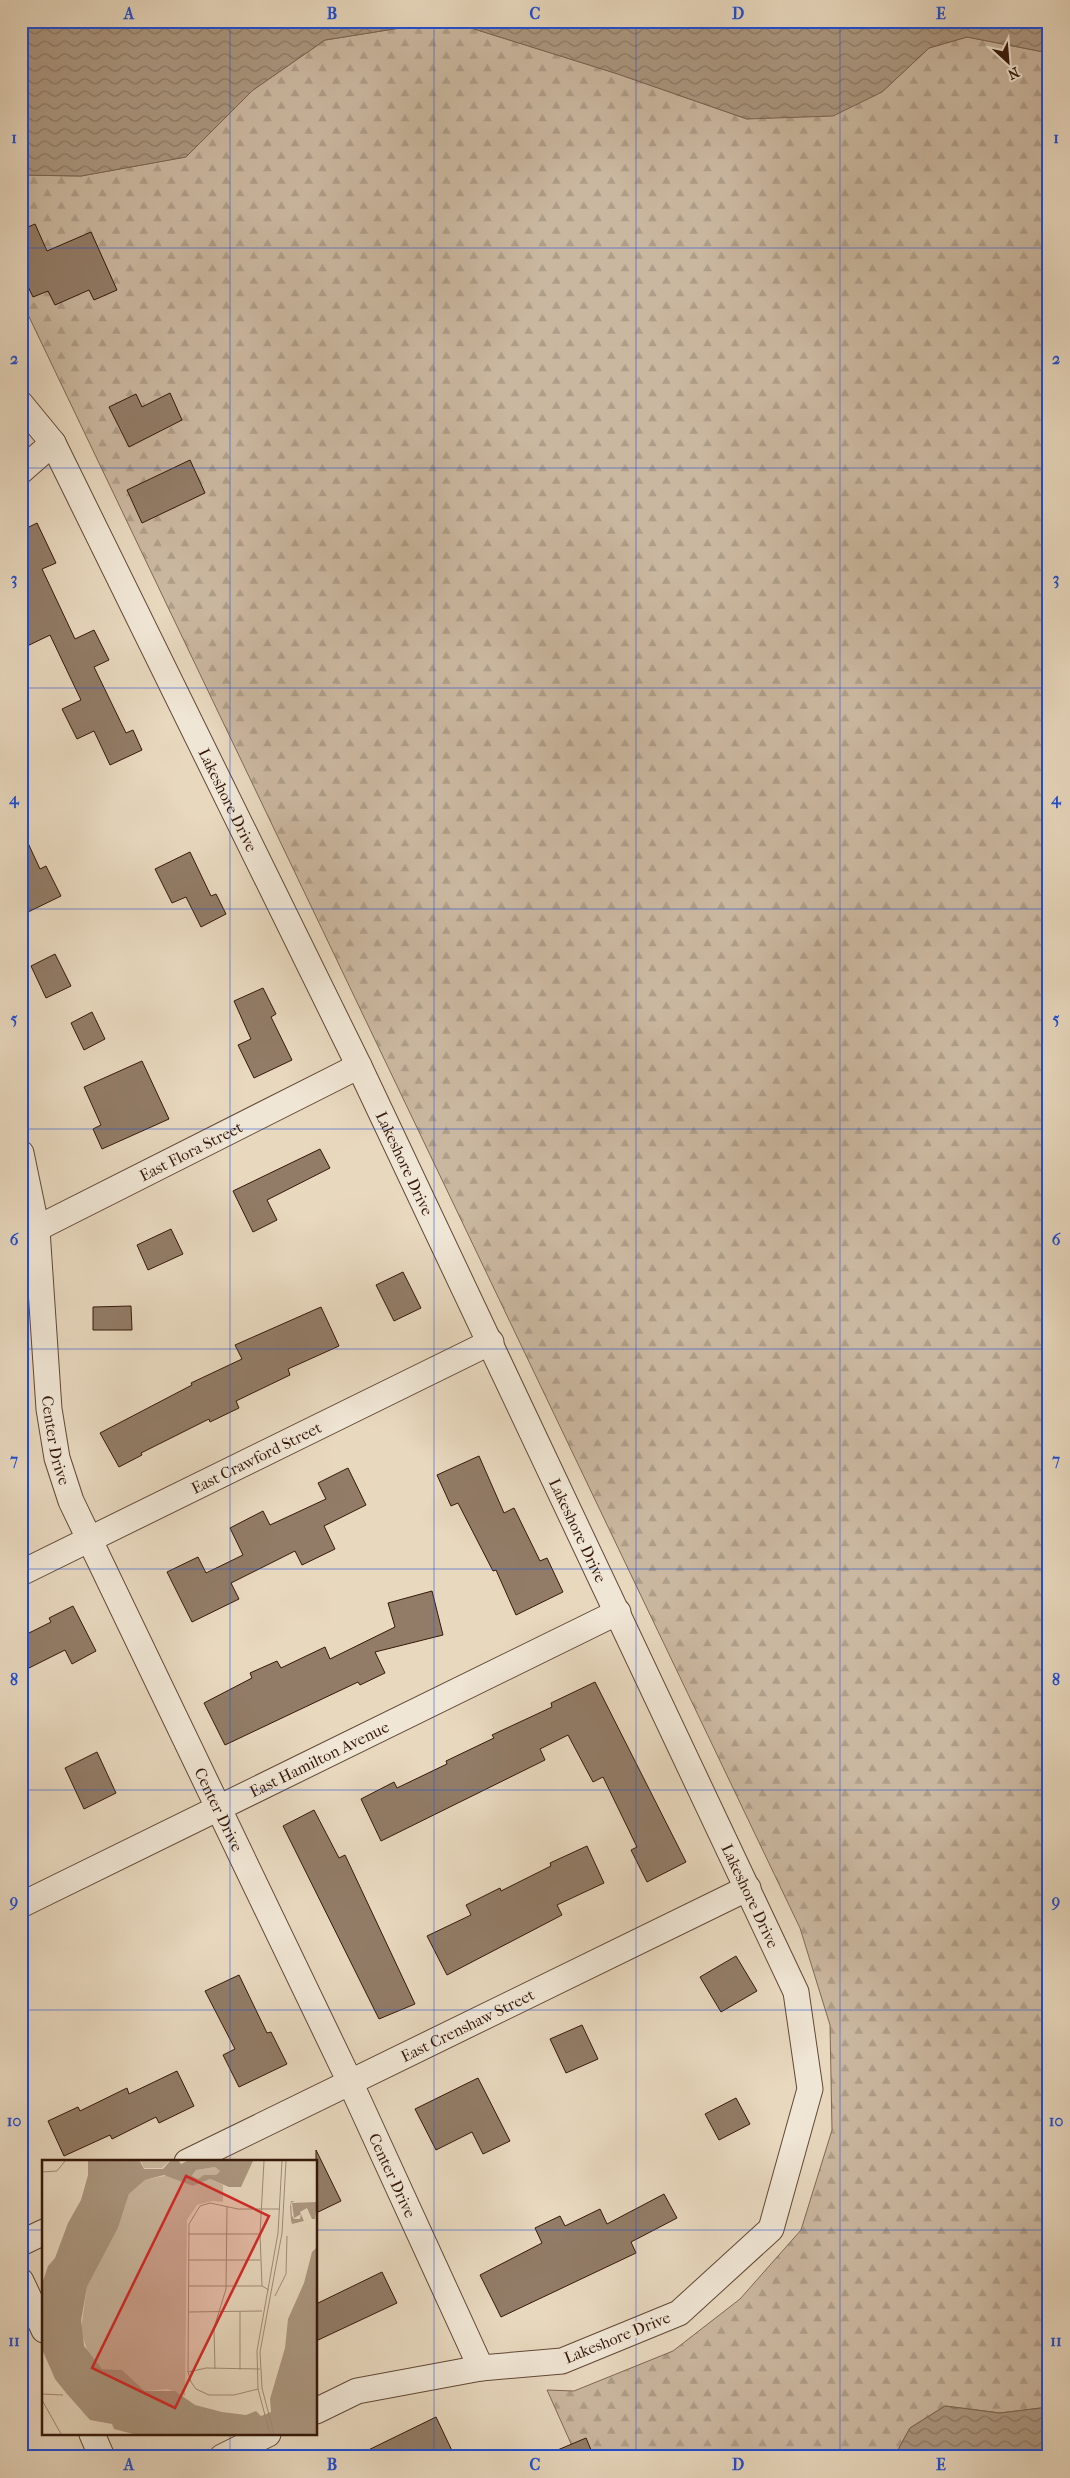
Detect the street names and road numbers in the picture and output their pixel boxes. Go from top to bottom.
street label: Lakeshore Drive [194,745,261,855]
street label: Lakeshore Drive [372,1108,437,1219]
street label: East Flora Street [136,1117,246,1185]
street label: Center Drive [38,1395,74,1488]
street label: East Crawford Street [188,1418,325,1498]
street label: Lakeshore Drive [545,1475,610,1586]
street label: East Hamilton Avenue [246,1717,392,1801]
street label: Center Drive [190,1765,247,1855]
street label: Lakeshore Drive [717,1841,783,1951]
street label: East Crenshaw Street [398,1985,538,2066]
street label: Center Drive [365,2130,420,2221]
street label: Lakeshore Drive [561,2307,673,2367]

